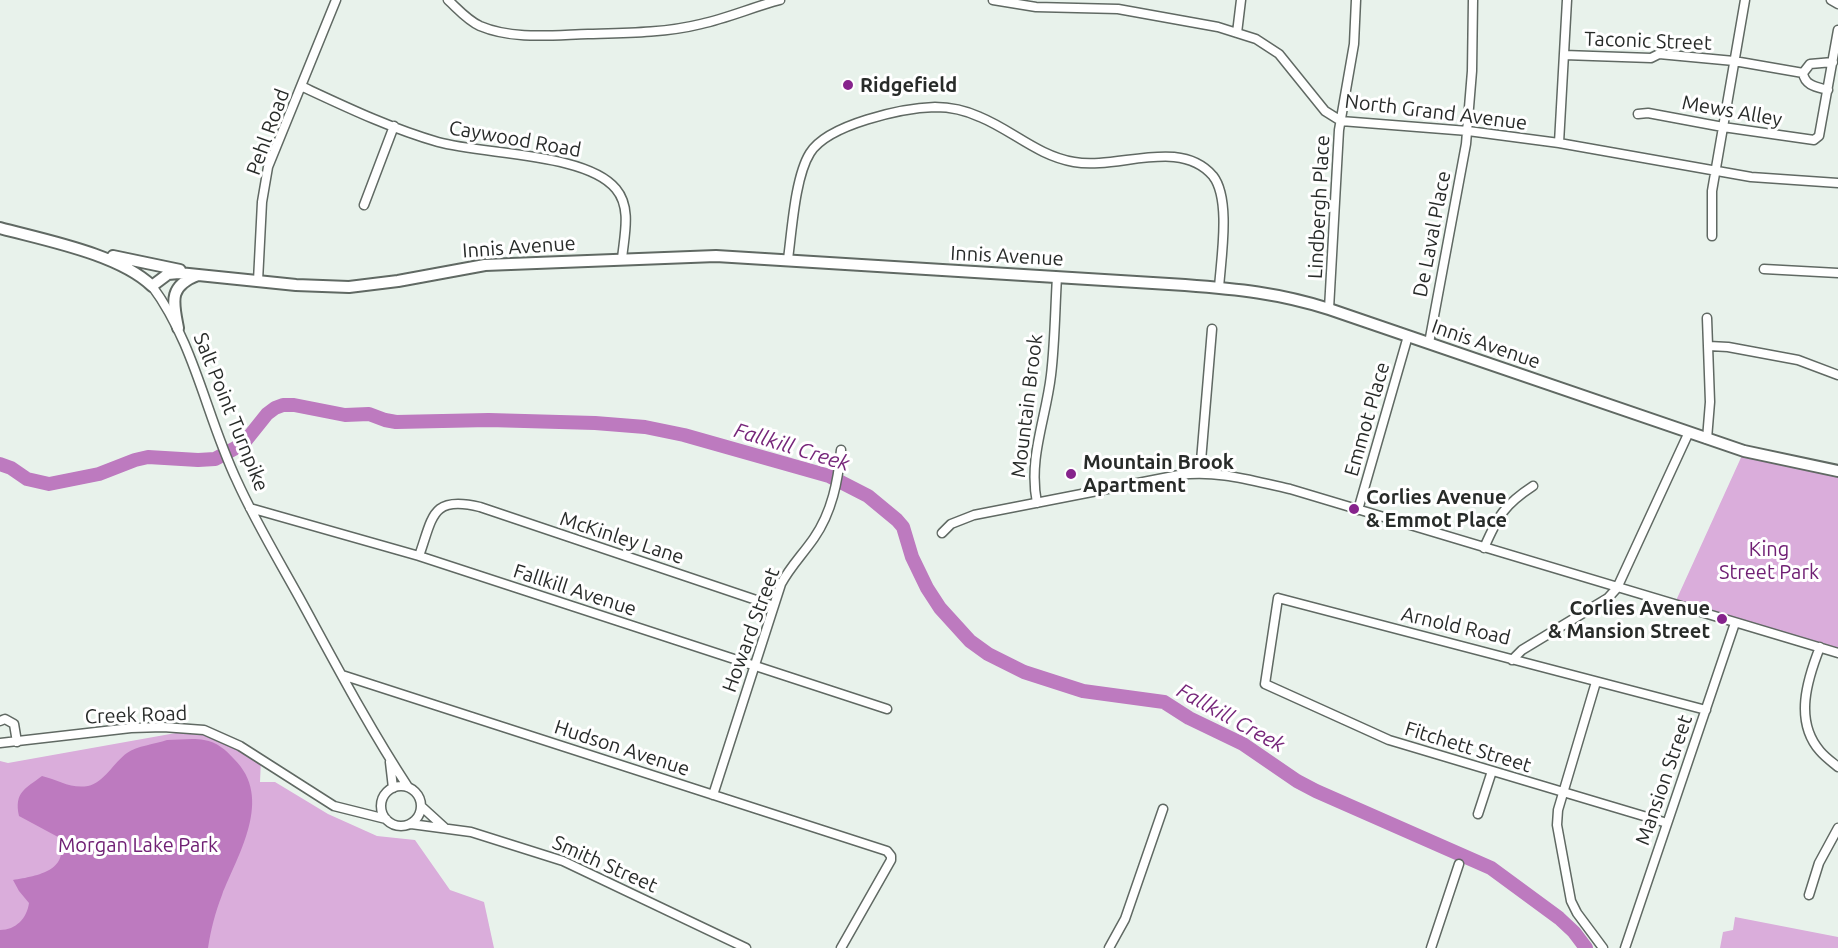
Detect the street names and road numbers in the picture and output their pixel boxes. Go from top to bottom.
street label: Taconic Street [1584,27,1712,55]
street label: Pehl Road [241,86,295,178]
street label: North Grand Avenue [1343,89,1529,135]
street label: Mews Alley [1680,90,1784,132]
street label: Caywood Road [447,116,583,162]
street label: Lindbergh Place [1303,135,1335,279]
street label: De Laval Place [1408,169,1456,299]
street label: Innis Avenue [462,231,576,263]
street label: Innis Avenue [950,241,1064,271]
street label: Innis Avenue [1428,314,1544,374]
street label: Salt Point Turnpike [188,329,274,495]
street label: Mountain Brook [1006,333,1048,479]
street label: Emmot Place [1339,359,1395,479]
street label: McKinley Lane [557,507,687,569]
street label: Fallkill Avenue [510,559,640,621]
street label: Howard Street [717,564,785,696]
street label: Arnold Road [1399,602,1513,650]
street label: Creek Road [84,701,188,729]
street label: Mansion Street [1630,712,1698,848]
street label: Hudson Avenue [551,715,693,781]
street label: Fitchett Street [1402,716,1534,778]
street label: Smith Street [549,830,661,898]

